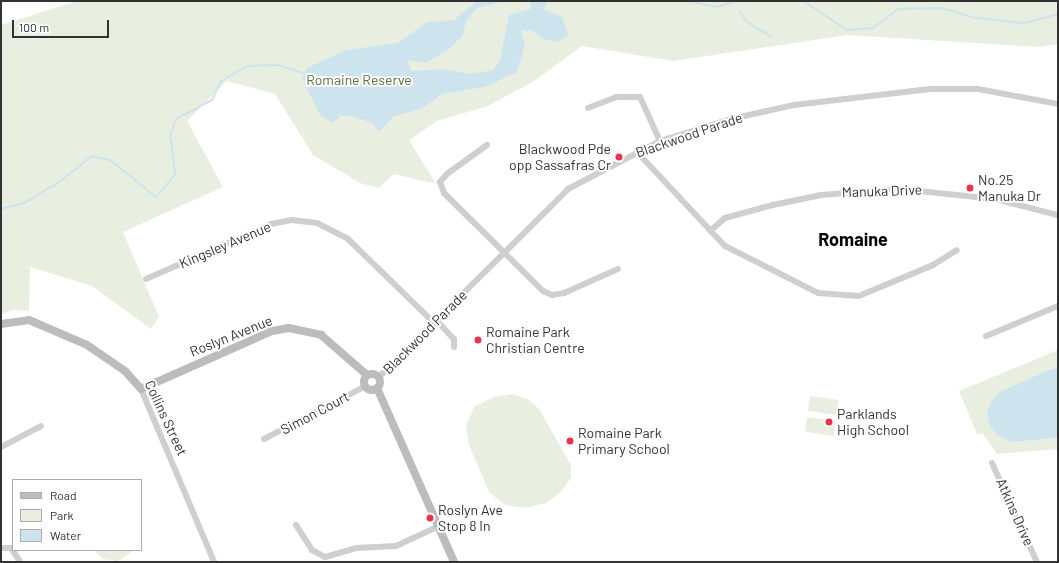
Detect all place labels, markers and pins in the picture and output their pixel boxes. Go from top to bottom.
place label: Blackwood Pde opp Sassafras Cr [509,141,611,174]
marker: Blackwood Pde opp Sassafras Cr [614,152,624,162]
place label: No.25 Manuka Dr [978,172,1041,204]
marker: No.25 Manuka Dr [965,183,975,193]
place label: Romaine Park Christian Centre [486,324,585,356]
marker: Romaine Park Christian Centre [473,335,483,345]
place label: Parklands High School [837,406,909,438]
marker: Parklands High School [824,417,834,427]
place label: Romaine Park Primary School [578,425,670,458]
marker: Romaine Park Primary School [565,436,575,446]
place label: Roslyn Ave Stop 8 In [438,502,503,534]
marker: Roslyn Ave Stop 8 In [425,513,435,523]

